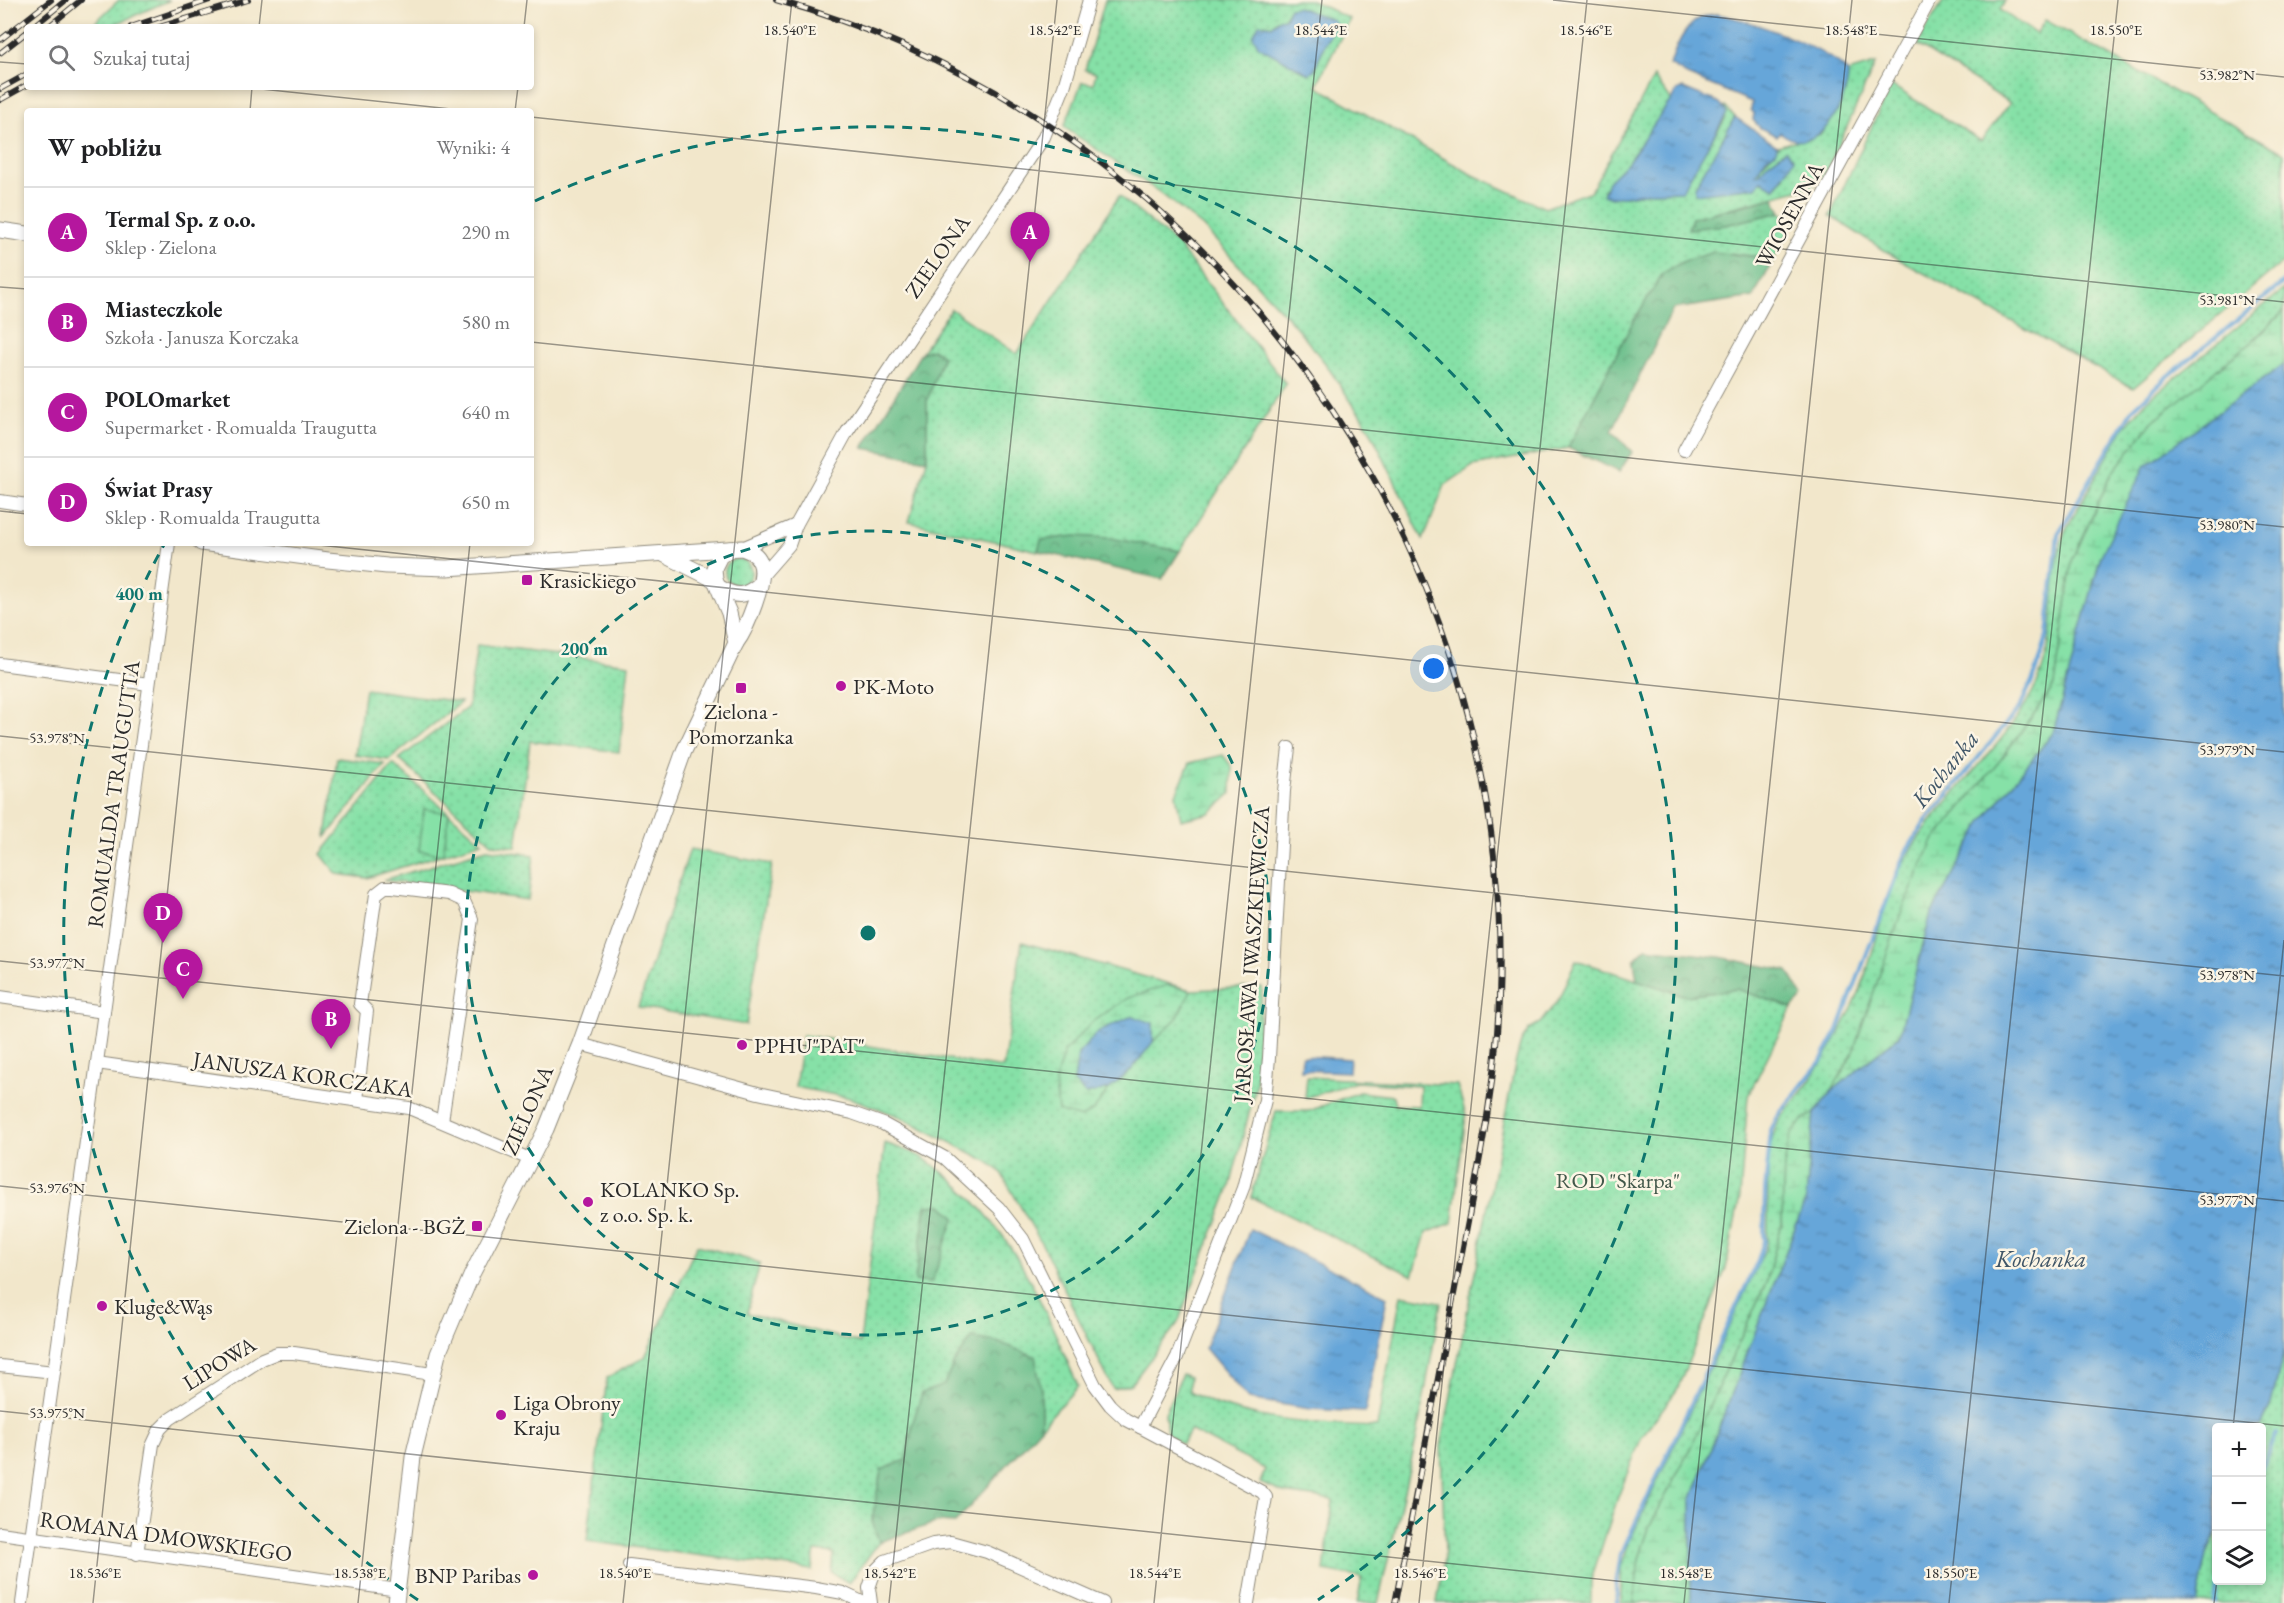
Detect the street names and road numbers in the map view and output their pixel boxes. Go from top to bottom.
street label: WIOSENNA [1748,156,1831,273]
street label: ZIELONA [898,208,977,304]
street label: ROMUALDA TRAUGUTTA [80,658,147,930]
street label: JAROSŁAWA IWASZKIEWICZA [1227,804,1276,1105]
street label: JANUSZA KORCZAKA [189,1044,415,1104]
street label: ZIELONA [495,1060,560,1160]
street label: LIPOWA [177,1329,262,1397]
street label: ROMANA DMOWSKIEGO [38,1504,294,1569]

